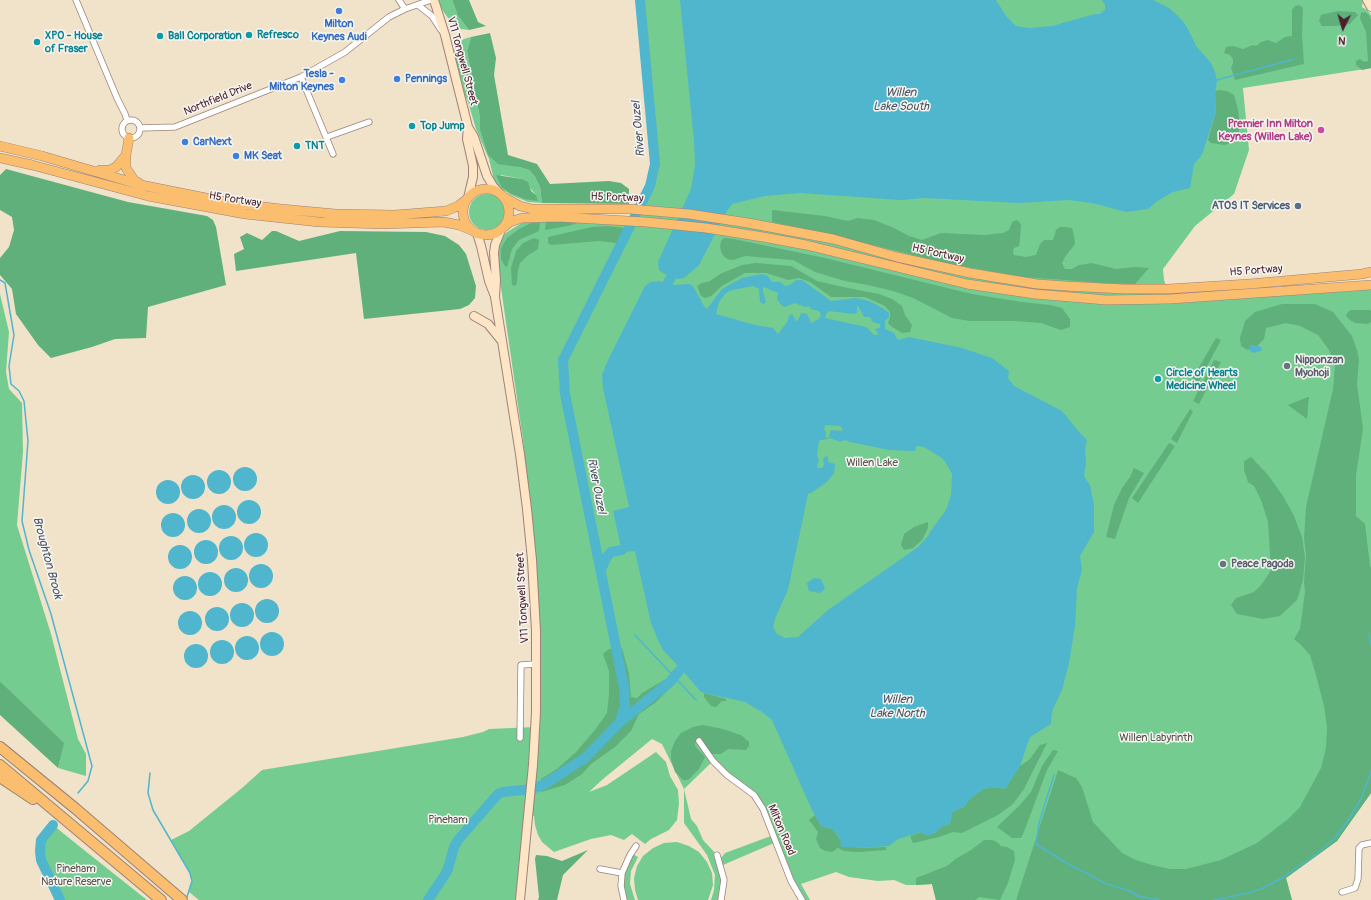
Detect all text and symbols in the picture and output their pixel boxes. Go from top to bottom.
marker: Milton Keynes Audi [334,6,344,16]
north arrow [1323,8,1363,48]
street label: V11 Tongwell Street [444,15,480,107]
place label: Milton Keynes Audi [311,17,367,43]
place label: Refresco [257,28,299,42]
place label: XPO - House of Fraser [45,29,102,55]
place label: Ball Corporation [168,29,242,43]
marker: Refresco [244,30,254,40]
marker: Ball Corporation [155,31,165,41]
text: N [1338,34,1346,47]
marker: XPO - House of Fraser [32,37,42,47]
place label: Tesla - Milton Keynes [269,67,334,93]
place label: Pennings [405,72,447,86]
marker: Pennings [392,74,402,84]
marker: Tesla - Milton Keynes [337,75,347,85]
street label: Northfield Drive [182,79,254,119]
water label: Willen Lake South [873,86,929,114]
water label: River Ouzel [629,100,649,158]
place label: Premier Inn Milton Keynes (Willen Lake) [1218,117,1313,143]
place label: Top Jump [420,119,465,133]
marker: Top Jump [407,121,417,131]
marker: Premier Inn Milton Keynes (Willen Lake) [1316,125,1326,135]
place label: CarNext [193,135,232,149]
marker: CarNext [180,137,190,147]
place label: TNT [305,139,325,153]
marker: TNT [292,141,302,151]
place label: MK Seat [244,149,282,163]
marker: MK Seat [231,151,241,161]
street label: H5 Portway [208,189,262,211]
street label: H5 Portway [590,190,644,206]
place label: ATOS IT Services [1212,199,1290,213]
marker: ATOS IT Services [1293,201,1303,211]
street label: H5 Portway [911,242,965,266]
street label: H5 Portway [1229,263,1283,279]
place label: Nipponzan Myohoji [1295,353,1344,379]
marker: Nipponzan Myohoji [1282,361,1292,371]
place label: Circle of Hearts Medicine Wheel [1166,366,1238,392]
marker: Circle of Hearts Medicine Wheel [1153,374,1163,384]
park label: Willen Lake [846,456,898,470]
water label: River Ouzel [584,457,608,515]
water label: Broughton Brook [29,515,65,601]
street label: V11 Tongwell Street [514,552,532,644]
place label: Peace Pagoda [1231,557,1294,571]
marker: Peace Pagoda [1218,559,1228,569]
water label: Willen Lake North [869,693,925,721]
park label: Willen Labyrinth [1119,731,1193,745]
street label: Milton Road [764,803,798,857]
park label: Pineham [428,813,468,827]
park label: Pineham Nature Reserve [41,862,111,888]

